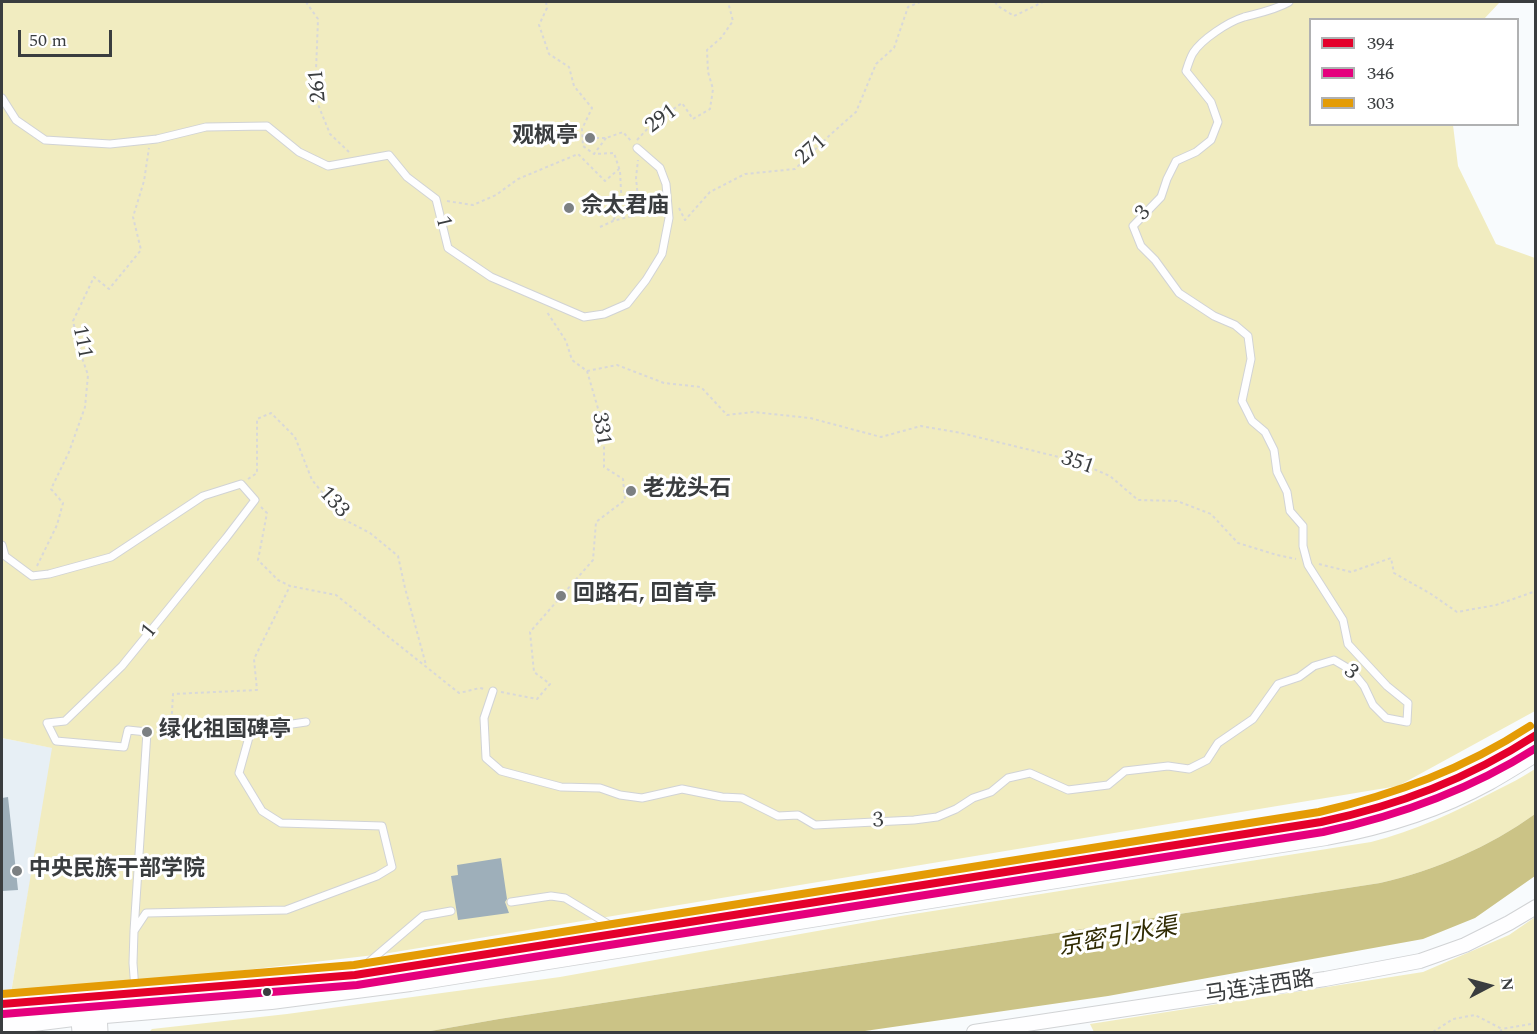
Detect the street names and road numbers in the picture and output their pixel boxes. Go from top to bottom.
street label: 261 [304,68,334,104]
street label: 291 [641,100,683,140]
street label: 271 [791,130,833,172]
street label: 3 [1131,201,1157,227]
street label: 1 [428,214,456,230]
street label: 111 [65,323,97,361]
street label: 331 [584,411,616,447]
street label: 351 [1057,446,1097,482]
street label: 133 [312,482,354,524]
street label: 1 [136,619,164,645]
street label: 3 [1337,659,1363,687]
street label: 3 [872,809,884,835]
street label: 马连洼西路 [1204,967,1316,1011]

